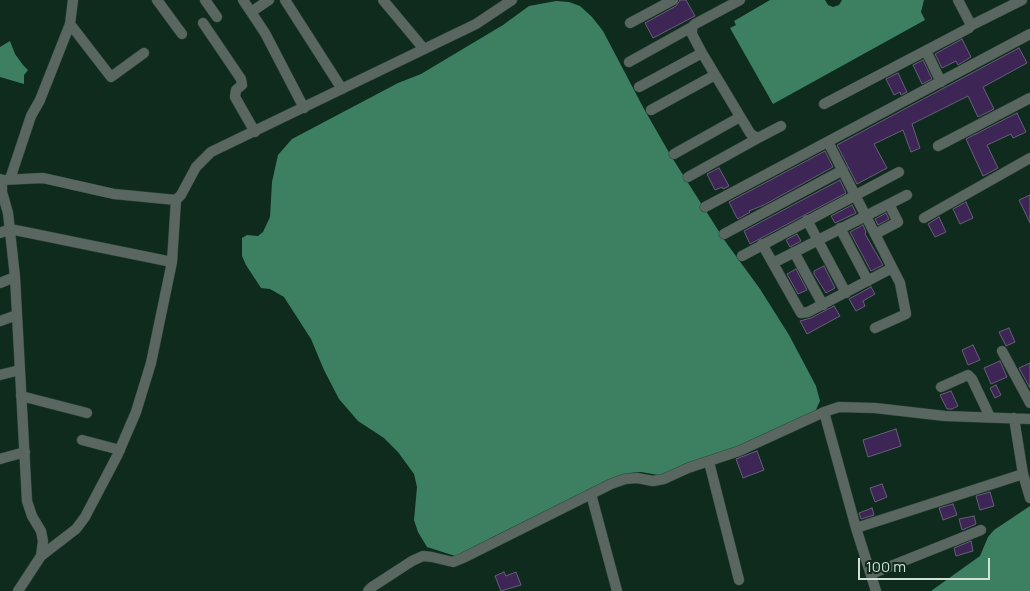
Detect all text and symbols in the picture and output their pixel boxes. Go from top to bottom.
scale bar [860,548,992,580]
text: 100 m [866,556,906,577]

